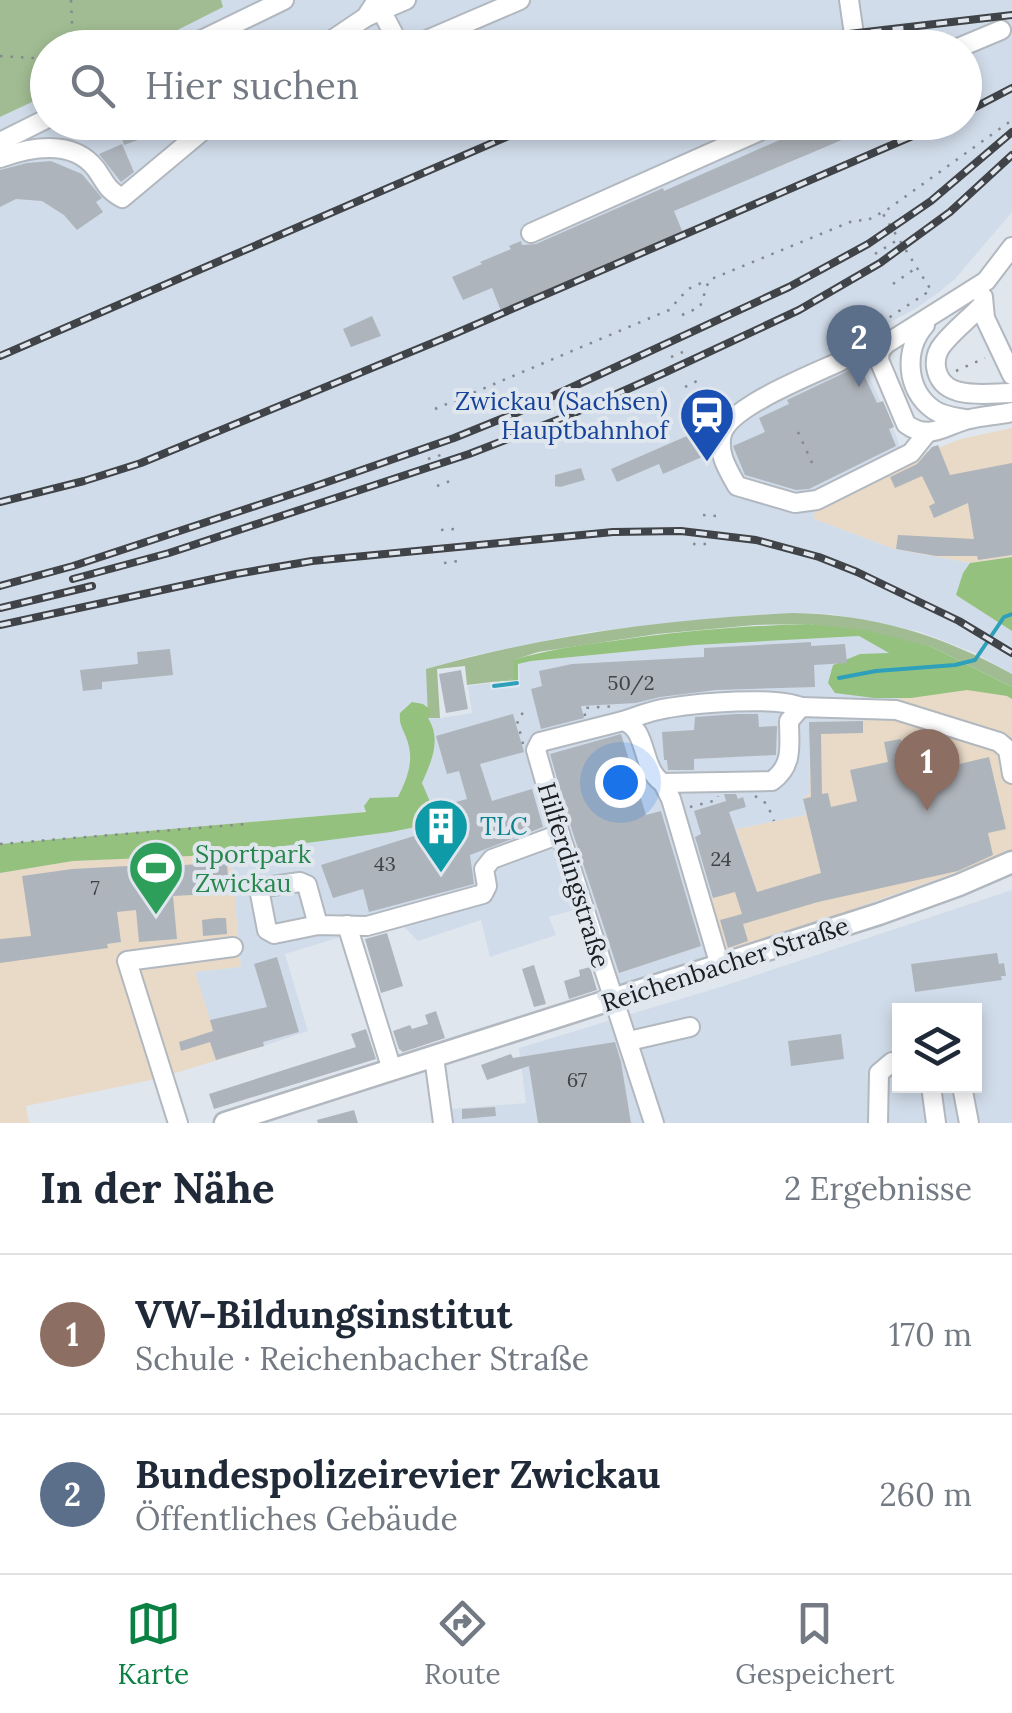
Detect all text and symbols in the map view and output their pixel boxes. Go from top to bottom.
search box [30,30,982,140]
icon: search [65,58,120,113]
text: Hier suchen [145,61,359,109]
pin: 2 [826,304,892,387]
place label: Zwickau (Sachsen) Hauptbahnhof [455,385,670,446]
station icon: Zwickau (Sachsen) Hauptbahnhof [677,385,737,464]
house number: 50/2 [608,670,654,696]
pin: 1 [894,728,960,811]
your location [595,757,646,808]
street label: Hilferdingstraße [531,779,617,971]
building icon: TLC [411,796,471,875]
place label: TLC [480,810,527,842]
sports icon: Sportpark Zwickau [126,838,186,917]
place label: Sportpark Zwickau [195,838,312,899]
house number: 24 [710,846,732,871]
house number: 43 [374,851,396,876]
house number: 7 [90,875,100,900]
street label: Reichenbacher Straße [598,909,852,1019]
map controls [892,1003,982,1093]
button: layers [892,1003,982,1093]
house number: 67 [567,1067,587,1092]
text: In der Nähe [40,1161,275,1215]
text: 2 Ergebnisse [784,1168,972,1209]
text: VW-Bildungsinstitut [135,1290,512,1338]
text: 1 [66,1314,79,1355]
text: 170 m [889,1314,972,1355]
text: Schule · Reichenbacher Straße [135,1338,589,1379]
text: Bundespolizeirevier Zwickau [135,1450,661,1498]
text: 2 [64,1474,81,1515]
text: 260 m [879,1474,972,1515]
text: Öffentliches Gebäude [135,1498,458,1539]
tab: Karte [117,1596,189,1692]
tab: Route [424,1596,501,1692]
tab: Gespeichert [735,1596,895,1692]

